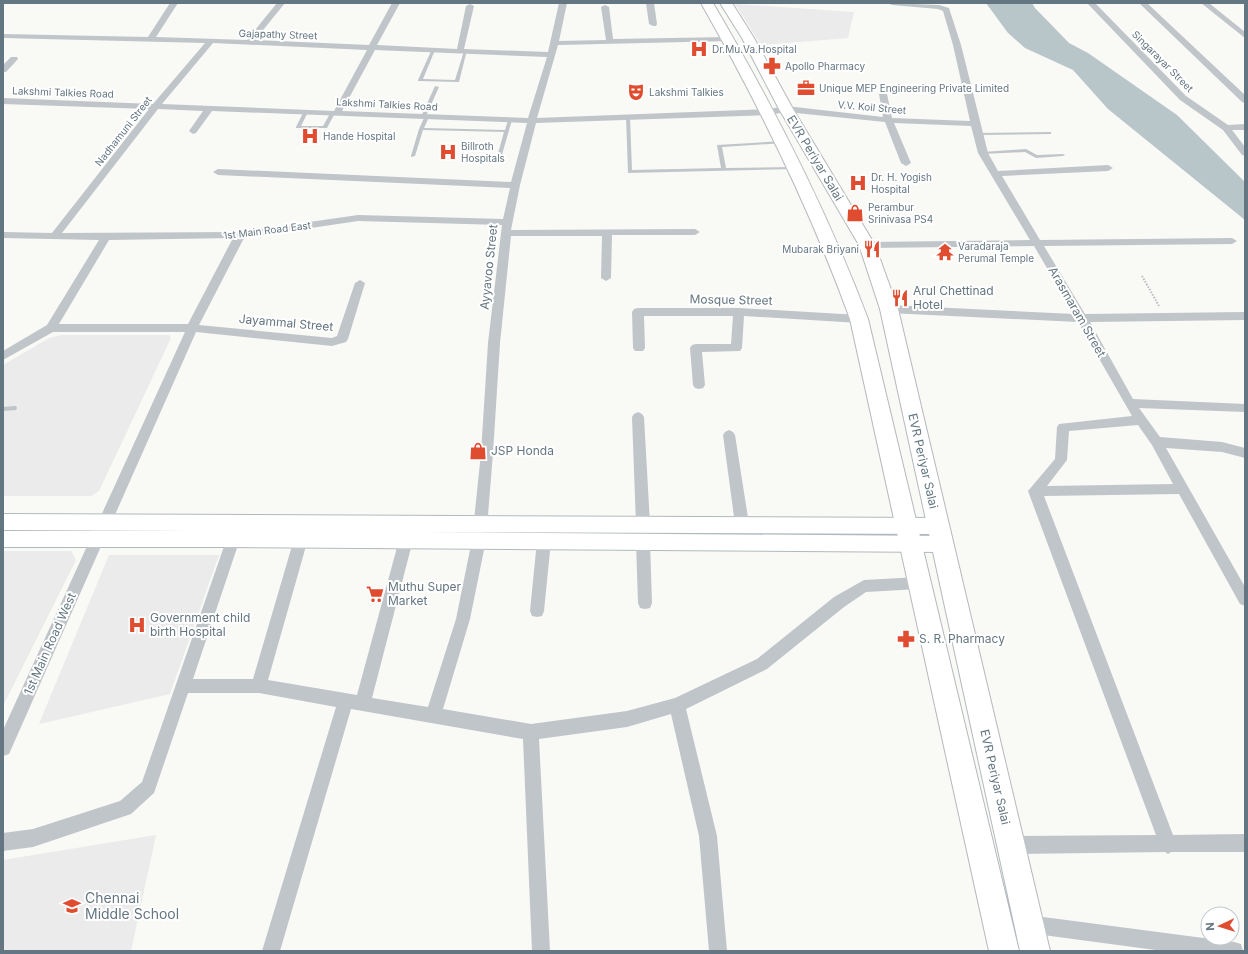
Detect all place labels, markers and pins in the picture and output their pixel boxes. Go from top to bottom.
hospital icon: Dr.Mu.Va.Hospital [689,39,709,59]
place label: Dr.Mu.Va.Hospital [712,43,797,55]
pharmacy icon: Apollo Pharmacy [762,56,782,76]
place label: Apollo Pharmacy [785,60,865,72]
office icon: Unique MEP Engineering Private Limited [796,78,816,98]
theatre icon: Lakshmi Talkies [626,82,646,102]
place label: Unique MEP Engineering Private Limited [819,82,1009,94]
place label: Lakshmi Talkies [649,86,724,98]
hospital icon: Hande Hospital [300,126,320,146]
place label: Hande Hospital [323,130,395,142]
place label: Billroth Hospitals [461,140,505,164]
hospital icon: Billroth Hospitals [438,142,458,162]
place label: Dr. H. Yogish Hospital [871,171,932,195]
hospital icon: Dr. H. Yogish Hospital [848,173,868,193]
place label: Perambur Srinivasa PS4 [868,201,933,225]
shop icon: Perambur Srinivasa PS4 [845,203,865,223]
restaurant icon: Mubarak Briyani [862,239,882,259]
place label: Varadaraja Perumal Temple [958,240,1034,264]
temple icon: Varadaraja Perumal Temple [935,242,955,262]
place label: Mubarak Briyani [782,243,859,255]
place label: Arul Chettinad Hotel [913,283,994,312]
restaurant icon: Arul Chettinad Hotel [890,288,910,308]
shop icon: JSP Honda [468,441,488,461]
place label: JSP Honda [491,443,554,458]
place label: Muthu Super Market [388,579,462,608]
supermarket icon: Muthu Super Market [365,584,385,604]
place label: Government child birth Hospital [150,610,250,639]
hospital icon: Government child birth Hospital [127,615,147,635]
pharmacy icon: S. R. Pharmacy [896,629,916,649]
place label: S. R. Pharmacy [919,631,1005,646]
place label: Chennai Middle School [85,889,179,922]
school or university icon: Chennai Middle School [62,896,82,916]

